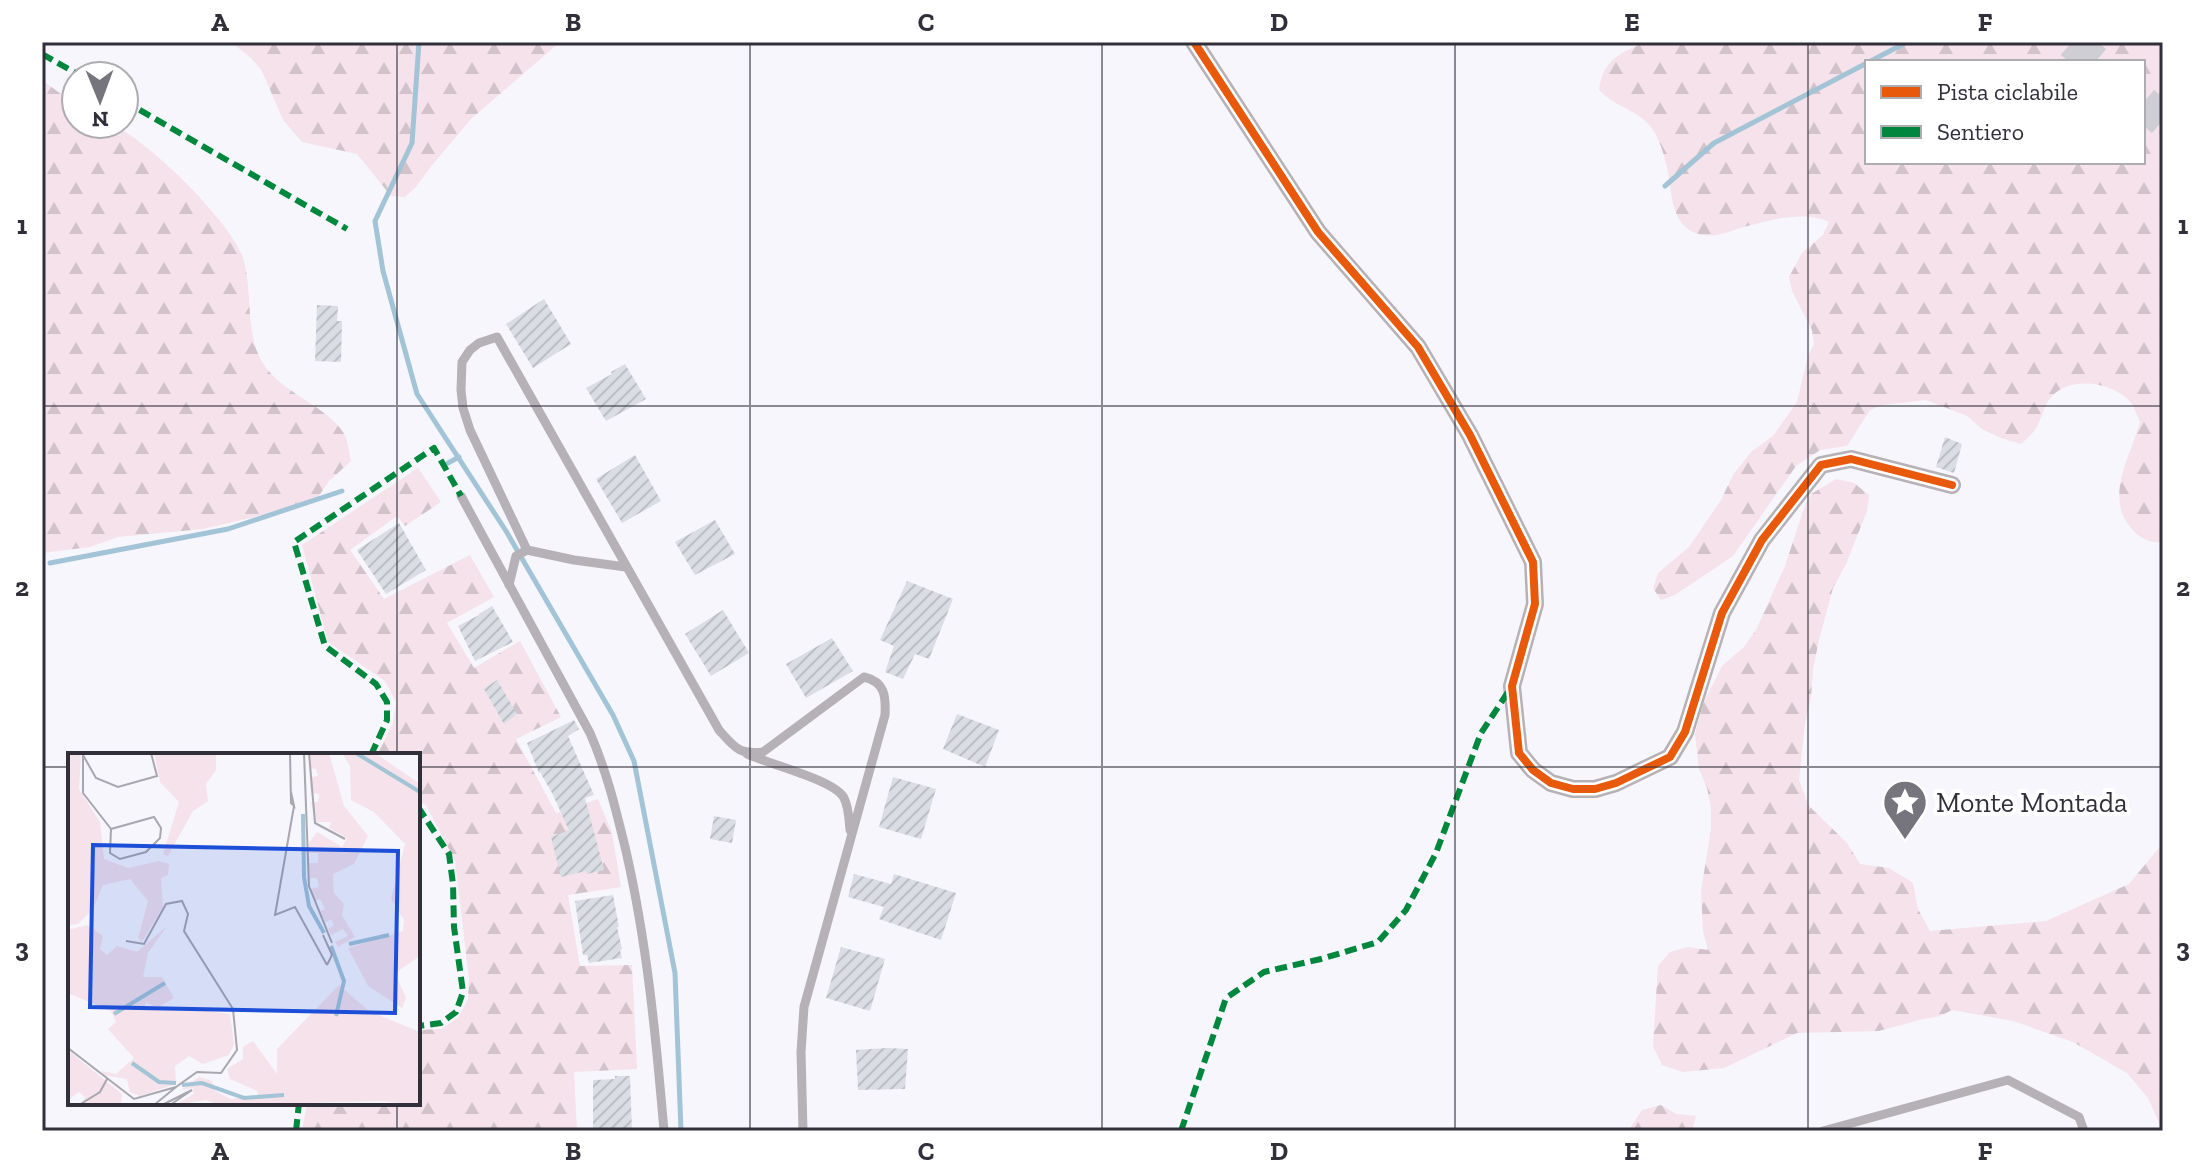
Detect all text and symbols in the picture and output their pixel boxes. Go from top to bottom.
text: A [211,6,229,38]
text: B [565,6,581,38]
text: C [918,6,934,38]
text: D [1270,6,1288,38]
text: E [1624,6,1640,38]
text: F [1978,6,1993,38]
north arrow [60,60,140,140]
legend [1865,60,2145,164]
text: Pista ciclabile [1937,77,2078,106]
text: N [91,106,109,133]
text: Sentiero [1937,117,2024,146]
text: 1 [17,209,28,241]
text: 1 [2178,209,2189,241]
text: 2 [15,571,29,603]
text: 2 [2176,571,2190,603]
inset map [68,753,420,1105]
place icon: Monte Montada [1881,778,1929,841]
place label: Monte Montada [1936,786,2128,819]
text: 3 [15,932,29,964]
text: 3 [2176,932,2190,964]
text: A [211,1135,229,1167]
text: B [565,1135,581,1167]
text: C [918,1135,934,1167]
text: D [1270,1135,1288,1167]
text: E [1624,1135,1640,1167]
text: F [1978,1135,1993,1167]

